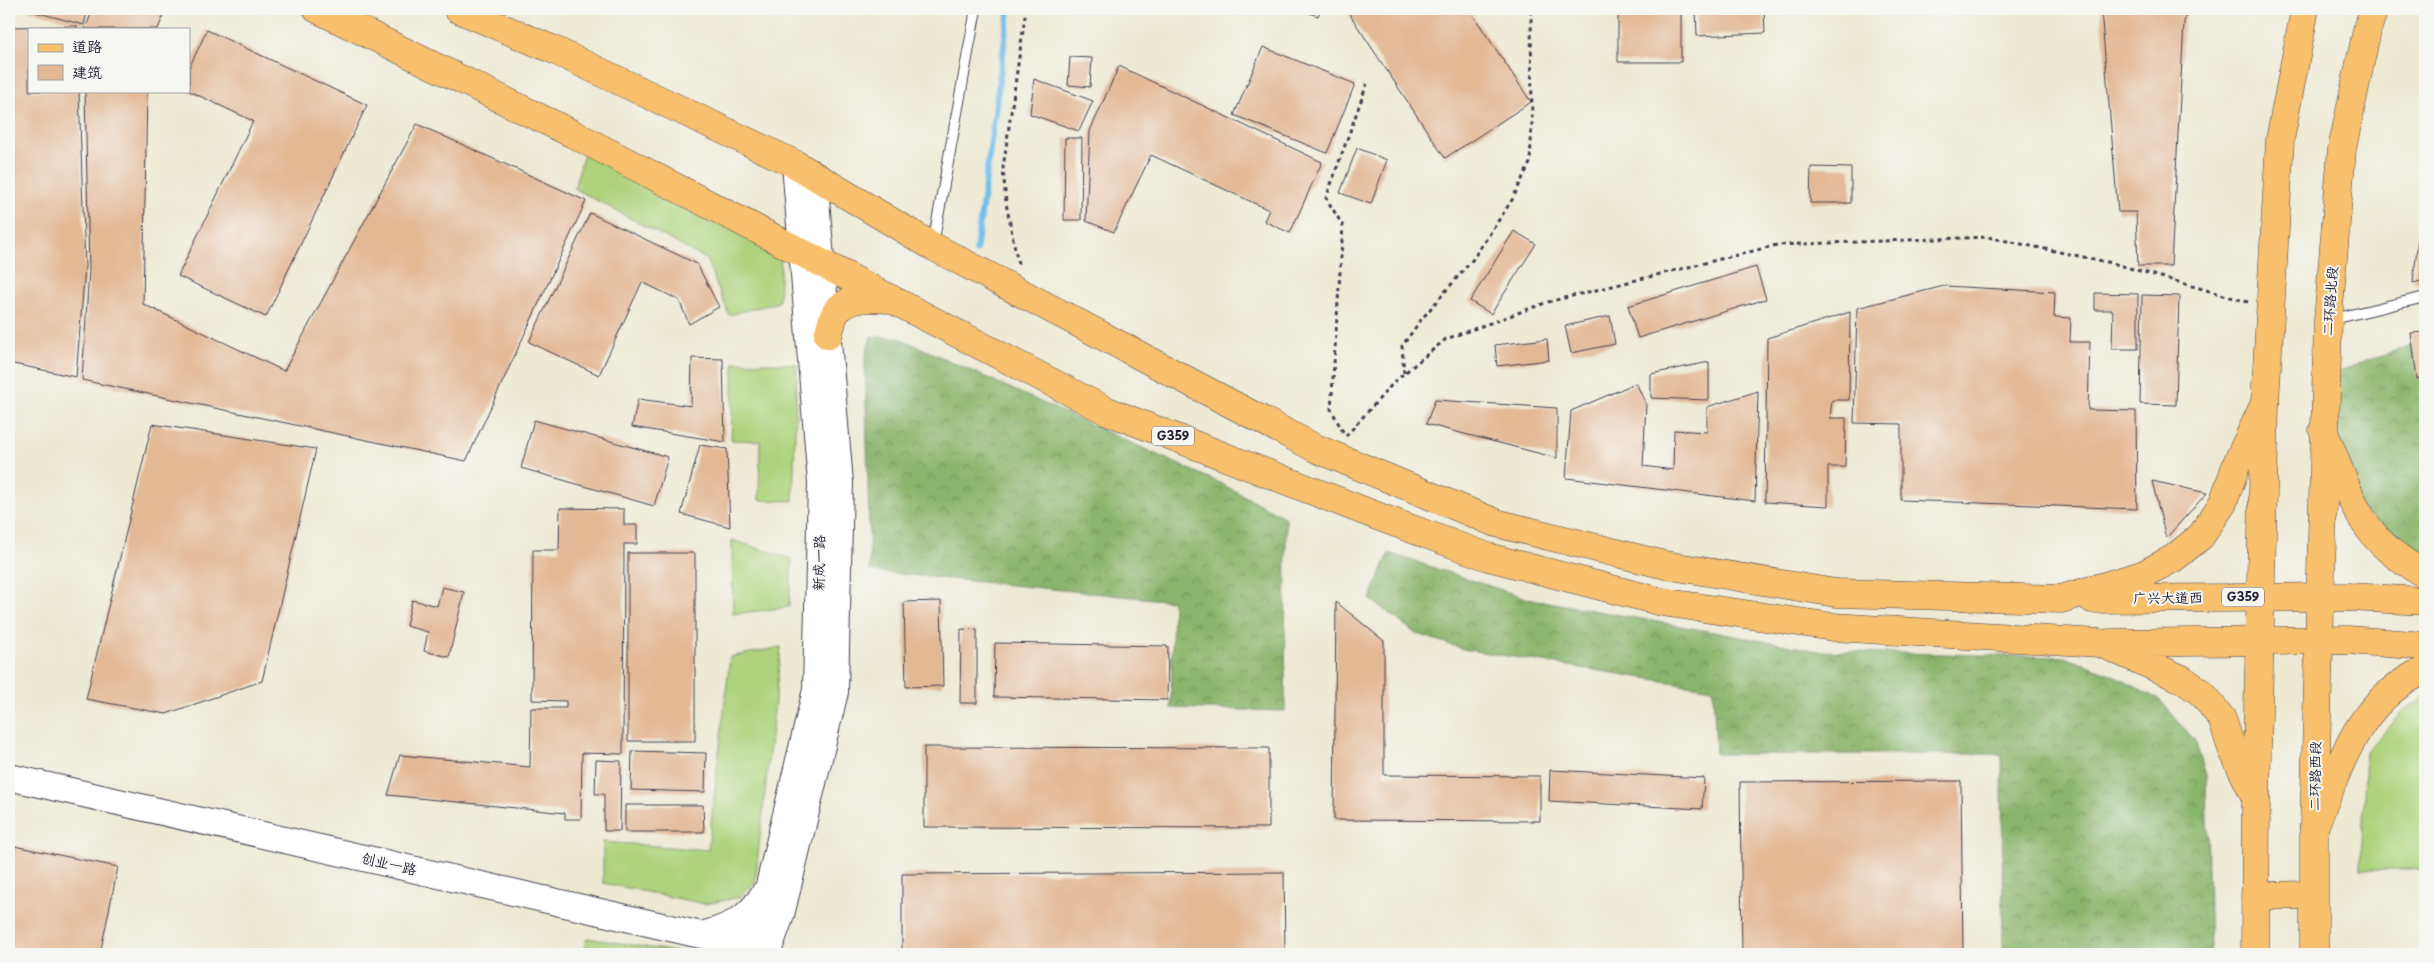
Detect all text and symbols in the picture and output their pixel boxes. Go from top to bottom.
legend [28,28,190,92]
text: 道路 [72,34,102,57]
text: 建筑 [72,60,102,83]
street label: 二环路北段 [2317,265,2342,337]
road number: G359 [1152,426,1194,446]
street label: 新成一路 [808,535,829,591]
street label: 广兴大道西 [2133,586,2203,609]
road number: G359 [2222,588,2264,606]
street label: 二环路西段 [2303,741,2326,811]
street label: 创业一路 [359,847,419,880]

